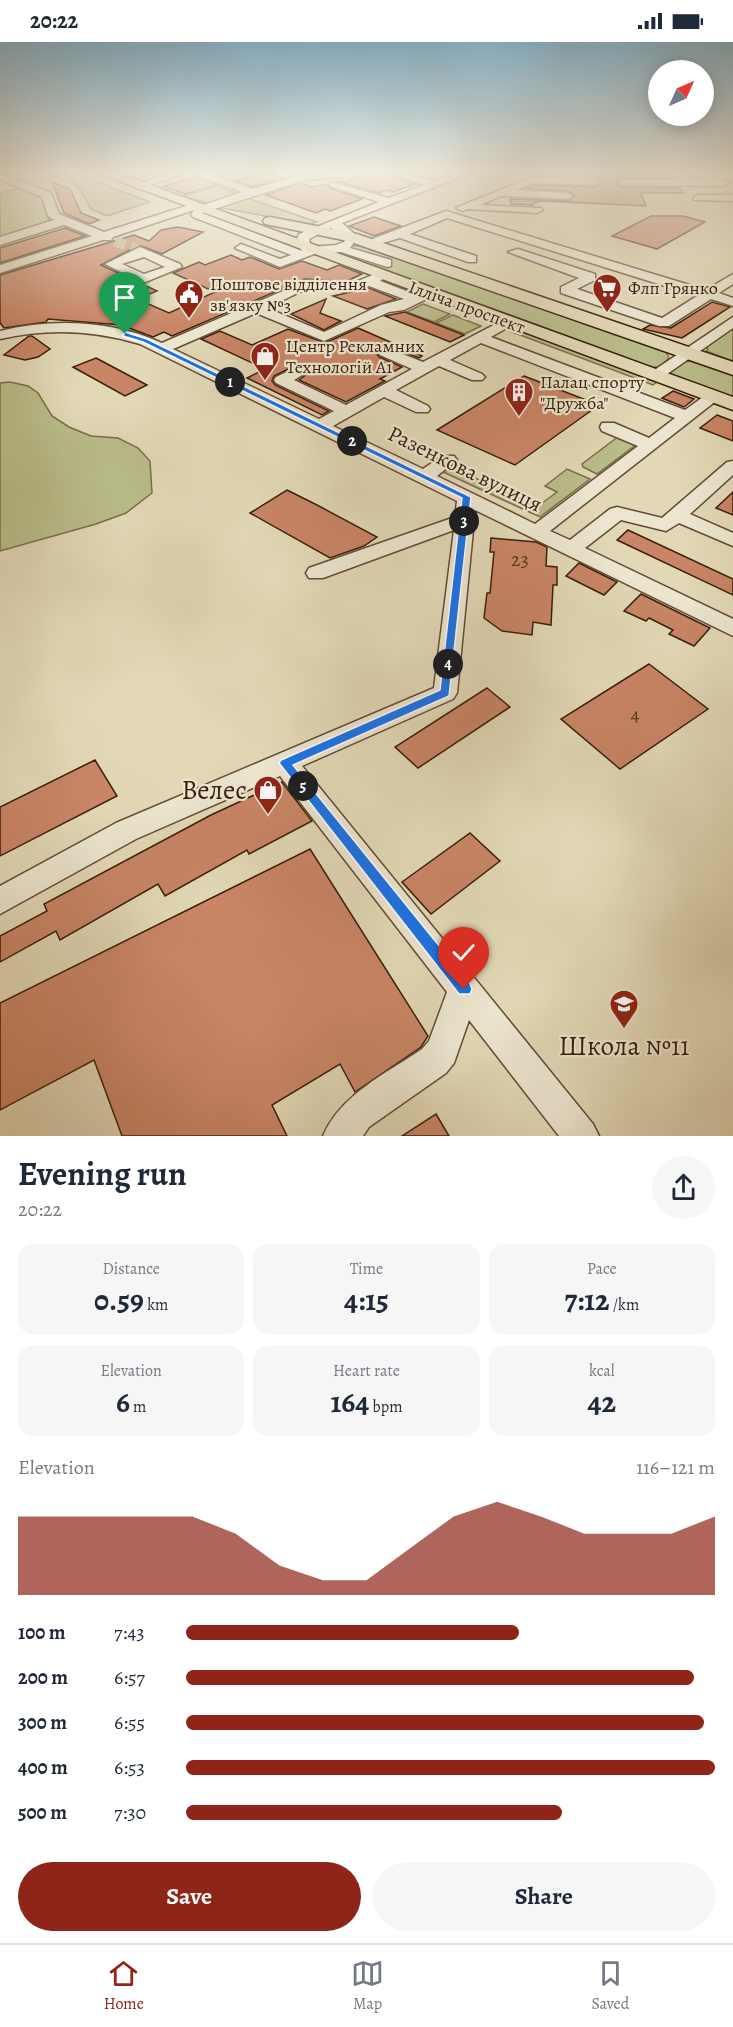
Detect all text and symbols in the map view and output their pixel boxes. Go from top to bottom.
text: 20:22 [30,6,78,36]
north arrow [648,60,714,126]
map controls [648,60,714,126]
pin [99,272,150,334]
place label: Поштове відділення зв'язку №3 [210,272,367,317]
supermarket icon: Флп Грянко [591,272,623,314]
street label: Ілліча проспект [405,275,529,339]
place label: Флп Грянко [628,276,718,300]
public building icon: Поштове відділення зв'язку №3 [173,278,205,320]
icon: arrive [108,281,141,314]
place label: Центр Рекламних Технологій А1 [286,334,424,379]
shop icon: Центр Рекламних Технологій А1 [249,340,281,382]
pin: 1 [215,367,245,397]
place label: Палац спорту "Дружба" [540,370,645,415]
text: 1 [227,371,233,393]
building icon: Палац спорту "Дружба" [503,376,535,418]
street label: Разенкова вулиця [383,419,547,519]
pin: 2 [337,426,367,456]
text: 2 [348,430,356,452]
pin: 3 [449,506,479,536]
text: 3 [461,510,467,532]
house number: 23 [511,546,529,573]
pin: 4 [433,649,463,679]
text: 4 [444,653,452,675]
house number: 4 [630,701,640,728]
pin: 5 [288,771,318,801]
place label: Велес [181,772,247,808]
shop icon: Велес [252,774,284,816]
text: 5 [300,775,306,797]
pin [438,927,489,989]
icon: check [447,936,480,969]
school or university icon: Школа №11 [608,988,640,1030]
place label: Школа №11 [558,1028,690,1064]
text: Evening run [18,1151,187,1196]
button: share [652,1156,715,1219]
text: 20:22 [18,1196,62,1223]
text: Distance [102,1258,160,1280]
text: Time [350,1258,383,1280]
text: Pace [587,1258,617,1280]
text: 0.59 [94,1280,144,1320]
text: 4:15 [344,1280,389,1320]
text: 7:12 [564,1280,610,1320]
text: km [144,1294,168,1316]
text: /km [610,1294,639,1316]
text: Elevation [100,1360,162,1382]
text: Heart rate [333,1360,400,1382]
text: kcal [589,1360,615,1382]
text: 6 [116,1382,130,1422]
text: 164 [331,1382,369,1422]
text: 42 [588,1382,616,1422]
text: m [130,1396,146,1418]
text: bpm [369,1396,402,1418]
text: Elevation [18,1454,95,1481]
text: 116–121 m [636,1454,715,1481]
text: 100 m [18,1619,66,1646]
text: 7:43 [114,1619,145,1646]
text: 200 m [18,1664,68,1691]
text: 6:57 [114,1664,145,1691]
text: 300 m [18,1709,67,1736]
text: 6:55 [114,1709,145,1736]
text: 400 m [18,1754,68,1781]
text: 6:53 [114,1754,145,1781]
text: 500 m [18,1799,67,1826]
text: 7:30 [114,1799,146,1826]
button: Save [18,1862,361,1931]
button: Share [373,1862,715,1931]
tab: Home [104,1957,144,2015]
tab: Map [351,1957,384,2015]
tab: Saved [591,1957,629,2015]

